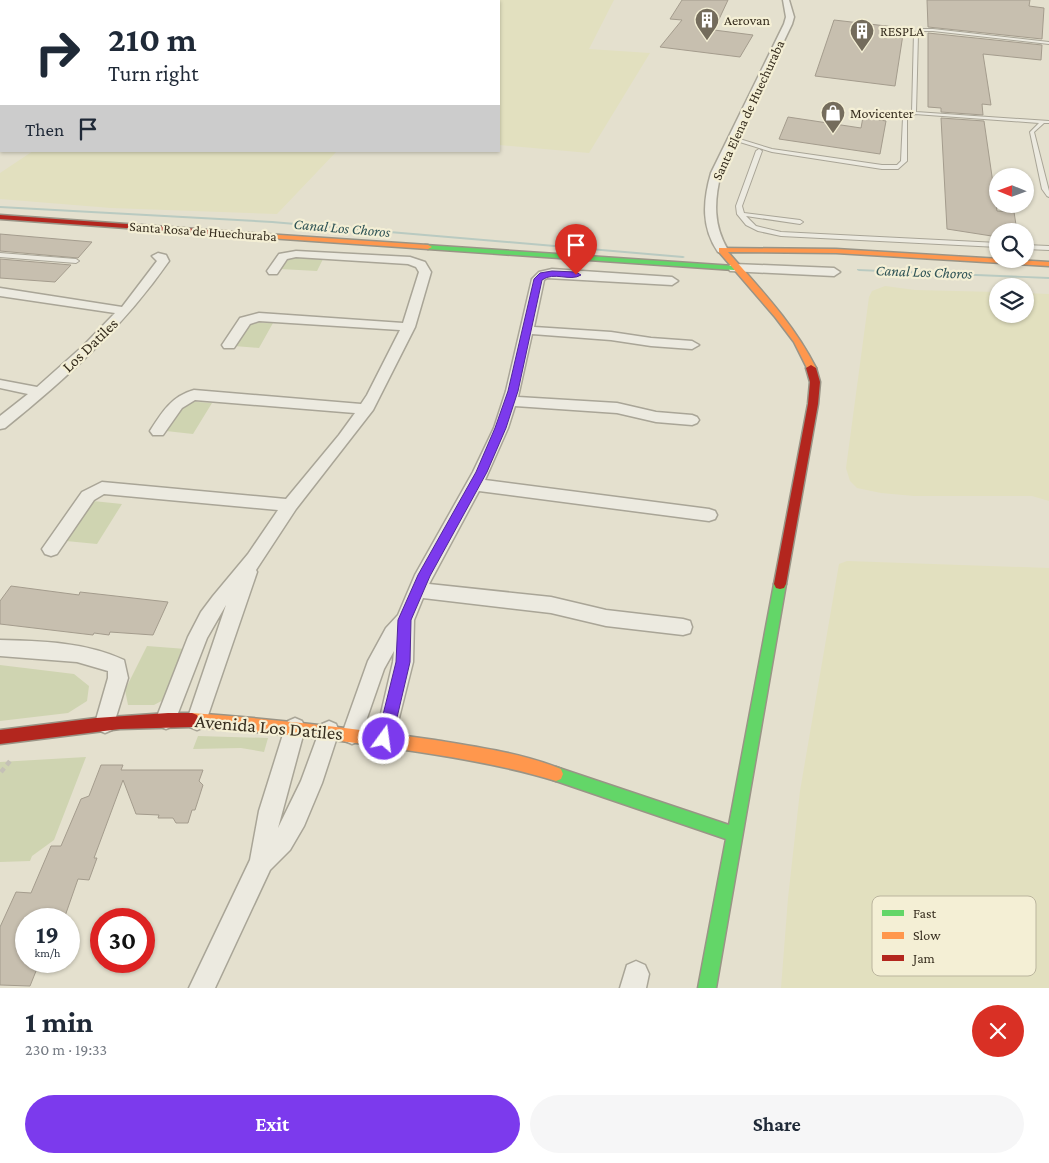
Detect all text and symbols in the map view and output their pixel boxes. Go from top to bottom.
building icon: Aerovan [694,7,720,41]
place label: Aerovan [724,12,771,28]
building icon: RESPLA [849,18,875,52]
icon: right [25,20,90,85]
text: 210 m [108,20,197,59]
place label: RESPLA [880,23,924,39]
street label: Santa Elena de Huechuraba [708,37,788,183]
text: Turn right [108,61,199,86]
shop icon: Movicenter [820,100,846,134]
place label: Movicenter [850,105,914,121]
icon: arrive [74,115,102,143]
text: Then [25,119,64,140]
north arrow [989,168,1034,212]
map controls [989,168,1034,323]
water label: Canal Los Choros [293,216,391,240]
street label: Santa Rosa de Huechuraba [129,218,278,244]
button: search [989,223,1034,268]
pin [555,224,597,275]
icon: arrive [562,231,590,259]
water label: Canal Los Choros [875,262,973,282]
button: layers [989,278,1034,323]
street label: Los Datiles [59,314,121,376]
street label: Avenida Los Datiles [194,710,344,744]
position arrow [357,712,409,764]
legend [872,896,1036,976]
text: Fast [913,905,937,921]
speed limit sign: 30 [90,908,155,973]
text: 19 [36,921,59,948]
text: Slow [913,927,941,943]
text: km/h [35,946,60,960]
text: Jam [911,950,935,966]
text: 1 min [25,1005,93,1038]
button: close [972,1005,1024,1057]
text: 230 m · 19:33 [25,1041,107,1058]
button: Exit [25,1095,520,1153]
button: Share [530,1095,1024,1153]

